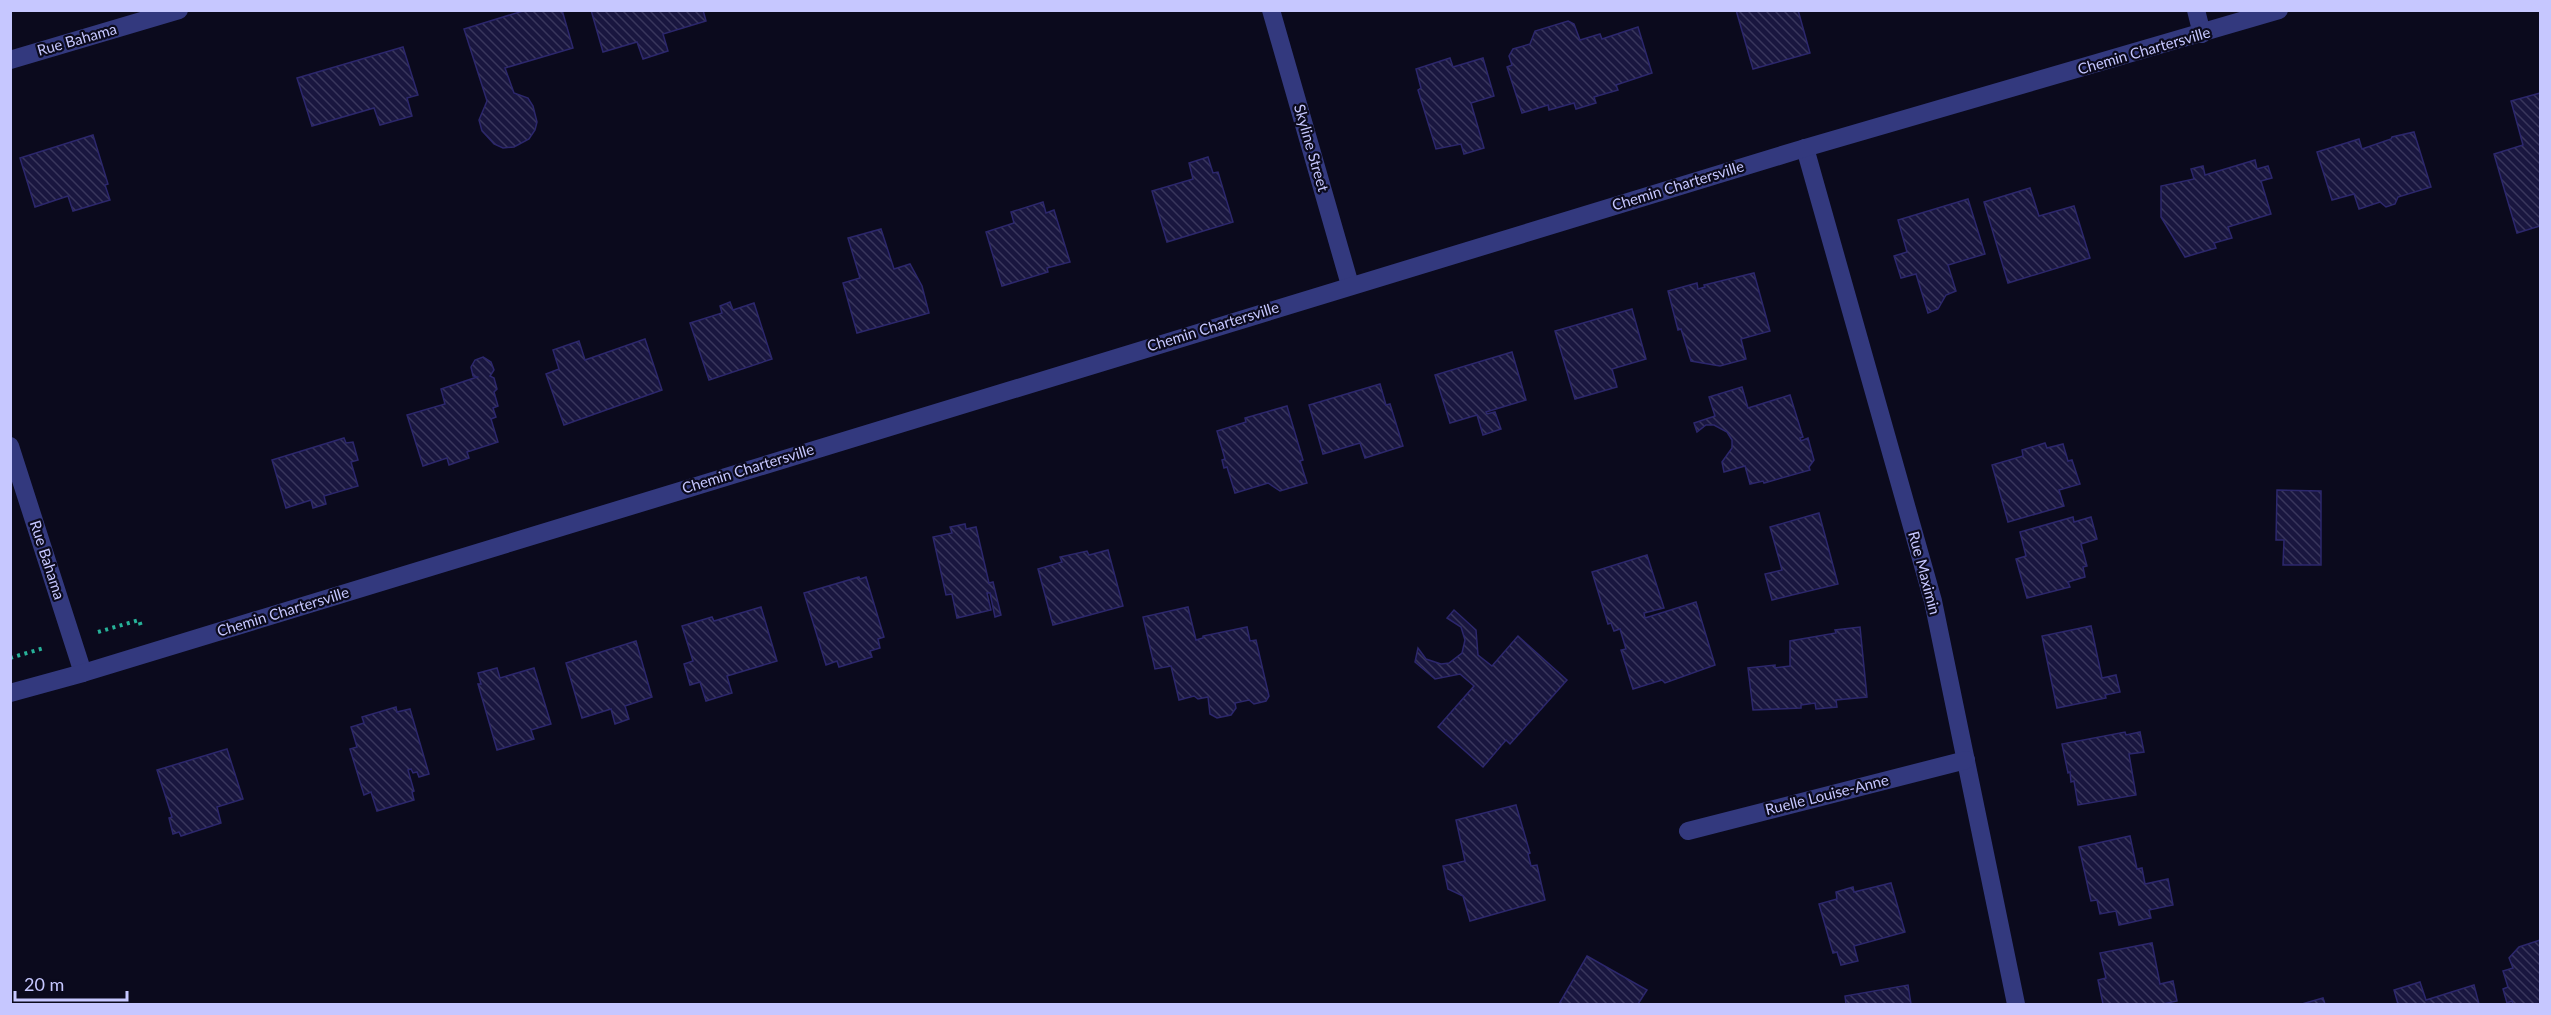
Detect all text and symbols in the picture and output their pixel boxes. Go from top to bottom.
street label: Rue Bahama [35,19,119,59]
street label: Chemin Chartersville [2075,22,2212,78]
street label: Skyline Street [1291,102,1333,194]
street label: Chemin Chartersville [1609,156,1746,214]
street label: Chemin Chartersville [1144,297,1281,355]
street label: Chemin Chartersville [679,439,816,497]
street label: Rue Bahama [27,518,69,601]
street label: Rue Maximin [1905,529,1945,616]
street label: Chemin Chartersville [214,582,351,640]
street label: Ruelle Louise-Anne [1763,770,1890,818]
scale bar [15,964,128,1002]
text: 20 m [24,973,64,995]

